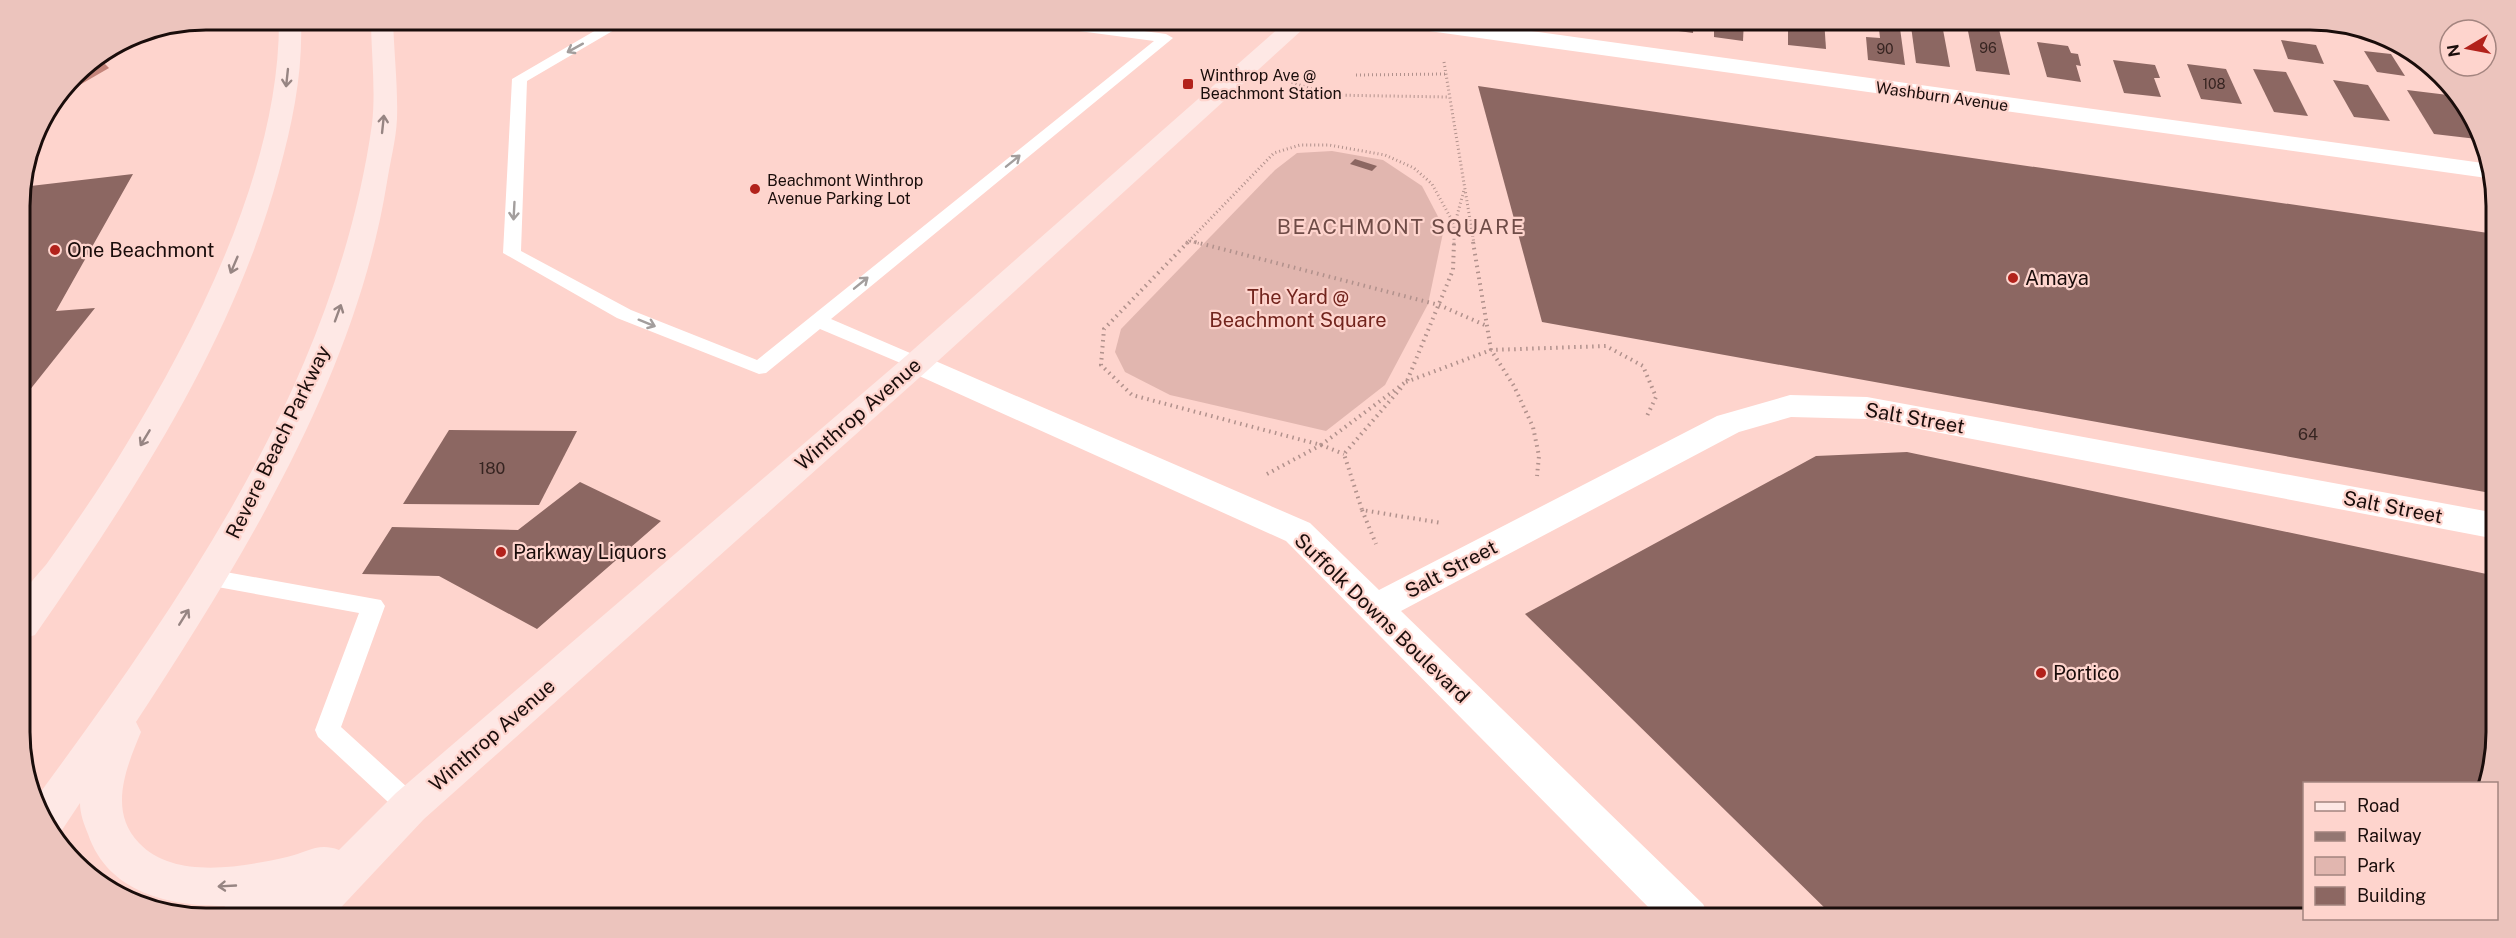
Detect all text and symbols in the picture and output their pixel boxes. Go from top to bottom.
north arrow [2438,18,2498,78]
house number: 96 [1979,40,1997,56]
house number: 90 [1876,41,1894,57]
one-way arrow [567,43,585,54]
text: N [2443,43,2464,58]
place label: Winthrop Ave @ Beachmont Station [1200,66,1342,103]
one-way arrow [281,67,292,87]
house number: 108 [2202,76,2226,92]
marker: Winthrop Ave @ Beachmont Station [1181,77,1195,91]
street label: Washburn Avenue [1874,78,2010,115]
one-way arrow [378,114,389,134]
one-way arrow [1005,155,1021,168]
place label: Beachmont Winthrop Avenue Parking Lot [767,171,923,208]
marker: Beachmont Winthrop Avenue Parking Lot [748,182,762,196]
one-way arrow [508,200,519,220]
district label: BEACHMONT SQUARE [1277,214,1525,239]
place label: One Beachmont [67,238,215,262]
marker: One Beachmont [48,243,62,257]
one-way arrow [228,255,239,274]
place label: Amaya [2025,266,2089,290]
marker: Amaya [2006,271,2020,285]
one-way arrow [853,277,869,290]
park label: The Yard @ Beachmont Square [1209,285,1387,332]
one-way arrow [333,304,344,323]
one-way arrow [638,318,656,329]
street label: Revere Beach Parkway [221,341,335,542]
street label: Winthrop Avenue [790,353,926,475]
street label: Salt Street [1863,397,1967,439]
house number: 64 [2298,425,2318,444]
one-way arrow [139,429,151,446]
house number: 180 [479,459,505,478]
street label: Salt Street [2341,486,2445,528]
street label: Suffolk Downs Boulevard [1289,528,1475,708]
street label: Salt Street [1401,535,1501,603]
place label: Parkway Liquors [513,540,667,564]
marker: Parkway Liquors [494,545,508,559]
one-way arrow [178,609,190,626]
place label: Portico [2053,661,2119,685]
marker: Portico [2034,666,2048,680]
street label: Winthrop Avenue [424,674,560,796]
legend [2303,782,2498,920]
text: Road [2357,795,2400,816]
text: Railway [2357,825,2422,846]
text: Park [2357,855,2395,876]
one-way arrow [217,880,237,891]
text: Building [2357,885,2426,906]

